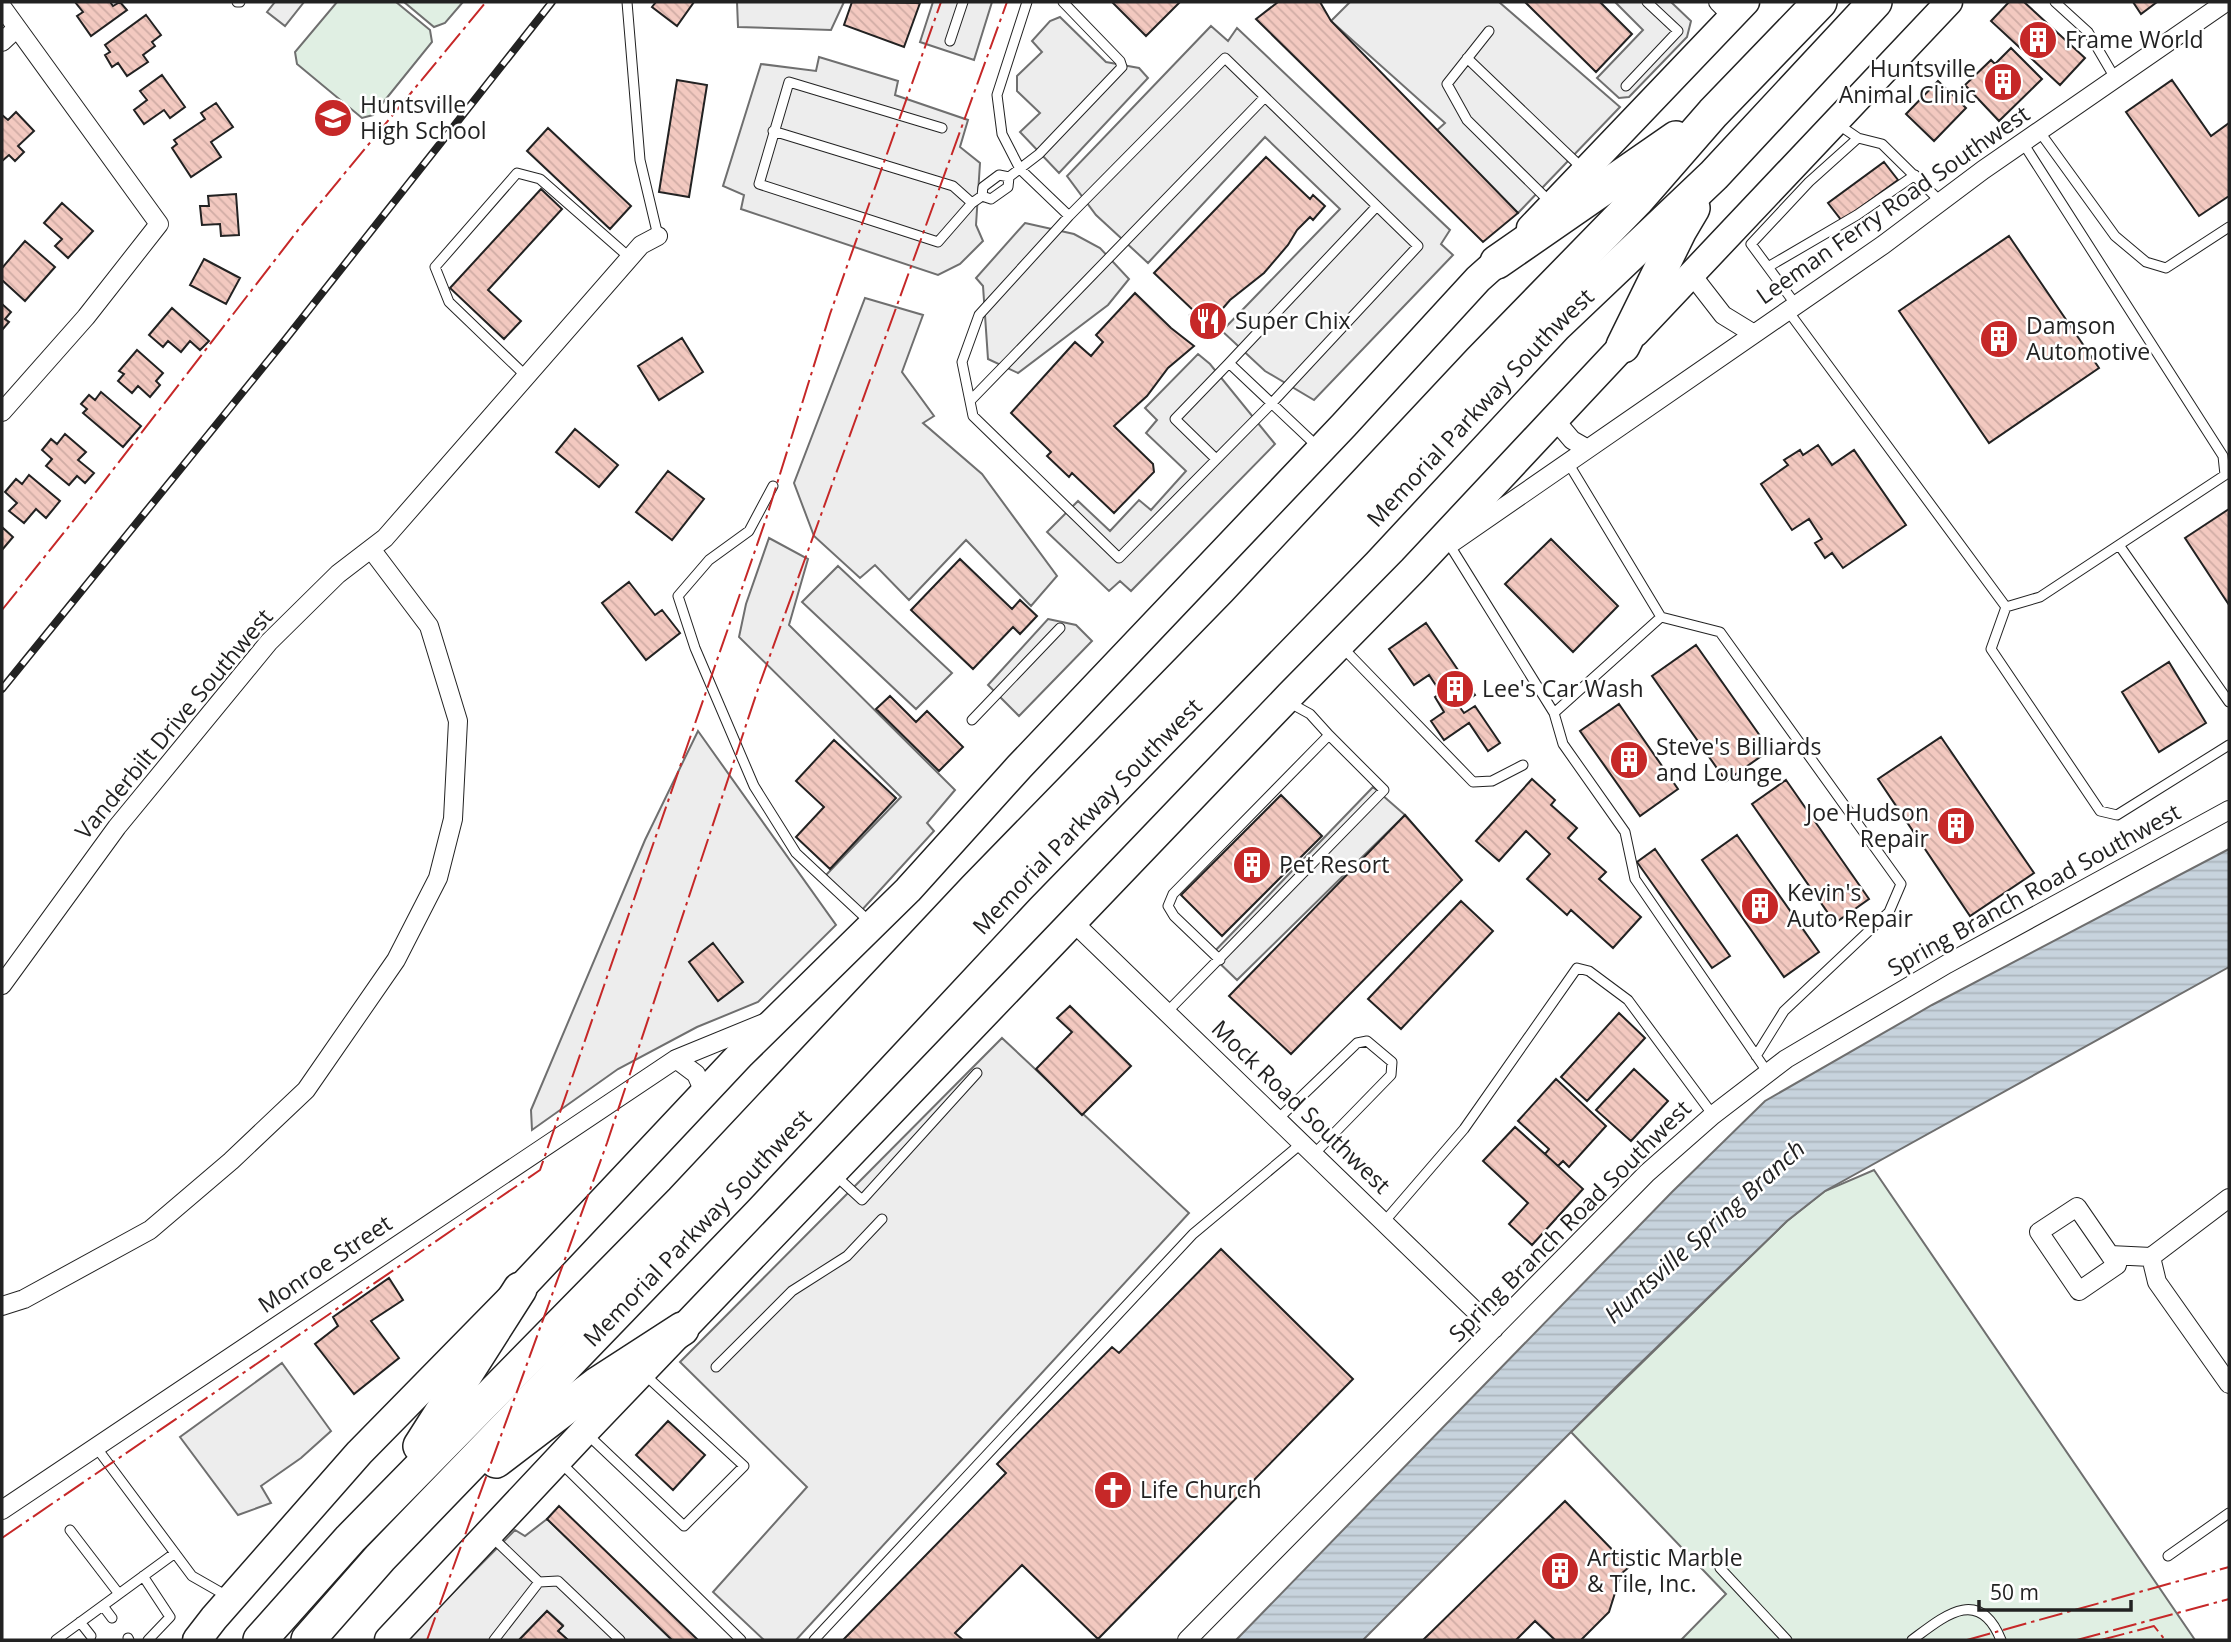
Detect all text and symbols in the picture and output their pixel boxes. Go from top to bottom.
building icon: Frame World [2017,19,2059,61]
place label: Frame World [2065,23,2204,55]
place label: Huntsville Animal Clinic [1839,52,1976,110]
building icon: Huntsville Animal Clinic [1982,61,2024,103]
place label: Huntsville High School [360,88,487,146]
school or university icon: Huntsville High School [312,97,354,139]
street label: Leeman Ferry Road Southwest [1749,97,2035,311]
street label: Memorial Parkway Southwest [1359,281,1600,534]
restaurant icon: Super Chix [1187,300,1229,342]
place label: Super Chix [1235,304,1351,336]
place label: Damson Automotive [2026,309,2150,367]
building icon: Damson Automotive [1978,318,2020,360]
street label: Vanderbilt Drive Southwest [67,601,279,845]
building icon: Lee's Car Wash [1434,668,1476,710]
place label: Lee's Car Wash [1482,672,1644,704]
street label: Memorial Parkway Southwest [965,690,1209,941]
place label: Steve's Billiards and Lounge [1656,730,1821,788]
building icon: Steve's Billiards and Lounge [1608,739,1650,781]
street label: Spring Branch Road Southwest [1881,795,2186,983]
place label: Joe Hudson Repair [1804,796,1930,854]
building icon: Joe Hudson Repair [1935,805,1977,847]
building icon: Pet Resort [1231,844,1273,886]
place label: Pet Resort [1279,848,1389,880]
place label: Kevin's Auto Repair [1787,876,1913,934]
building icon: Kevin's Auto Repair [1739,885,1781,927]
street label: Mock Road Southwest [1205,1012,1398,1200]
street label: Spring Branch Road Southwest [1441,1092,1697,1348]
street label: Memorial Parkway Southwest [575,1101,818,1353]
water label: Huntsville Spring Branch [1596,1132,1812,1330]
street label: Monroe Street [251,1207,398,1320]
church icon: Life Church [1092,1469,1134,1511]
place label: Life Church [1140,1473,1262,1505]
place label: Artistic Marble & Tile, Inc. [1587,1541,1743,1599]
building icon: Artistic Marble & Tile, Inc. [1539,1550,1581,1592]
scale bar [1979,1568,2131,1612]
text: 50 m [1990,1578,2039,1606]

